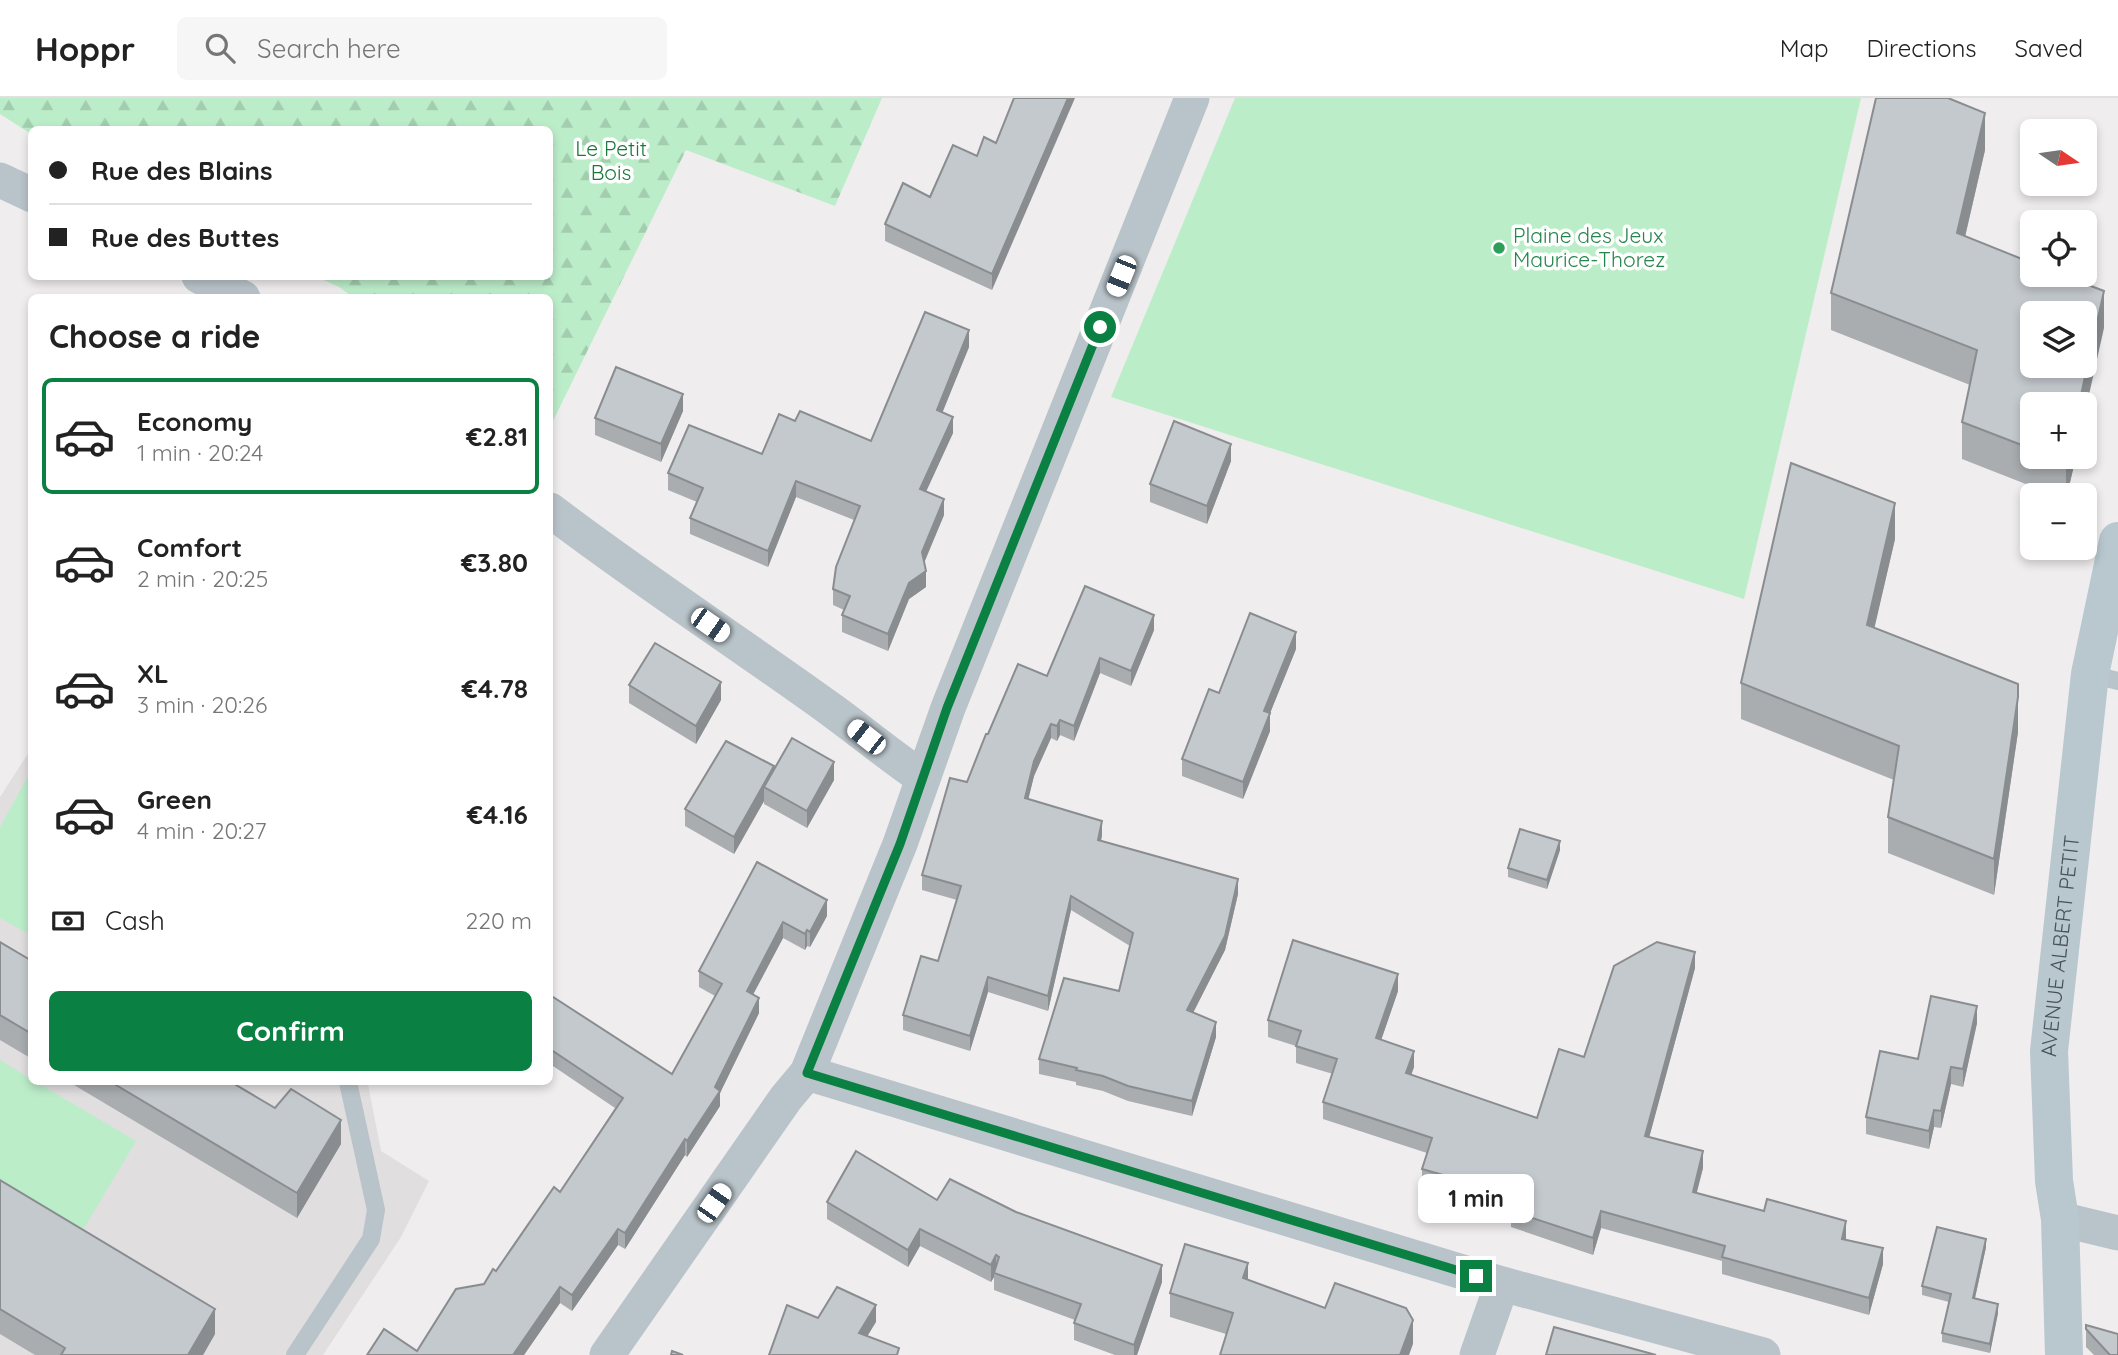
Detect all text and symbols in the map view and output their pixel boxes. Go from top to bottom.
search box [177,17,667,80]
text: Hoppr [35,28,135,69]
icon: search [201,29,239,67]
text: Search here [257,32,401,65]
text: Map [1780,33,1829,63]
text: Directions [1867,33,1977,63]
text: Saved [2015,33,2083,63]
north arrow [2020,119,2096,196]
map controls [2020,119,2097,560]
park label: Le Petit Bois [575,135,647,185]
text: Rue des Blains [91,154,272,187]
button: locate [2020,210,2097,287]
text: Rue des Buttes [91,221,279,254]
place label: Plaine des Jeux Maurice-Thorez [1513,222,1665,272]
marker: Plaine des Jeux Maurice-Thorez [1491,240,1507,256]
car [1104,253,1139,299]
button: layers [2020,301,2097,378]
route start [1084,311,1116,343]
text: Choose a ride [49,316,261,356]
button: + [2020,392,2097,469]
icon: car [53,405,116,468]
text: Economy [137,405,252,438]
text: €2.81 [466,420,528,453]
text: 1 min · 20:24 [137,438,263,467]
button: − [2020,483,2097,560]
icon: car [53,531,116,594]
text: Comfort [137,531,242,564]
text: €3.80 [461,546,528,579]
text: 2 min · 20:25 [137,564,268,593]
car [687,604,734,646]
icon: car [53,657,116,720]
text: XL [137,657,169,690]
text: €4.78 [461,672,528,705]
text: 3 min · 20:26 [137,690,267,719]
car [843,716,890,758]
icon: car [53,783,116,846]
text: Green [137,783,212,816]
text: €4.16 [467,798,528,831]
text: 4 min · 20:27 [137,816,266,845]
street label: AVENUE ALBERT PETIT [2035,834,2084,1058]
icon: cash [49,902,87,940]
text: Cash [105,904,165,937]
text: 220 m [466,906,532,935]
button: Confirm [49,991,532,1071]
callout: 1 min [1418,1174,1534,1224]
car [694,1180,735,1226]
text: 1 min [1448,1184,1504,1213]
route end [1460,1260,1492,1292]

